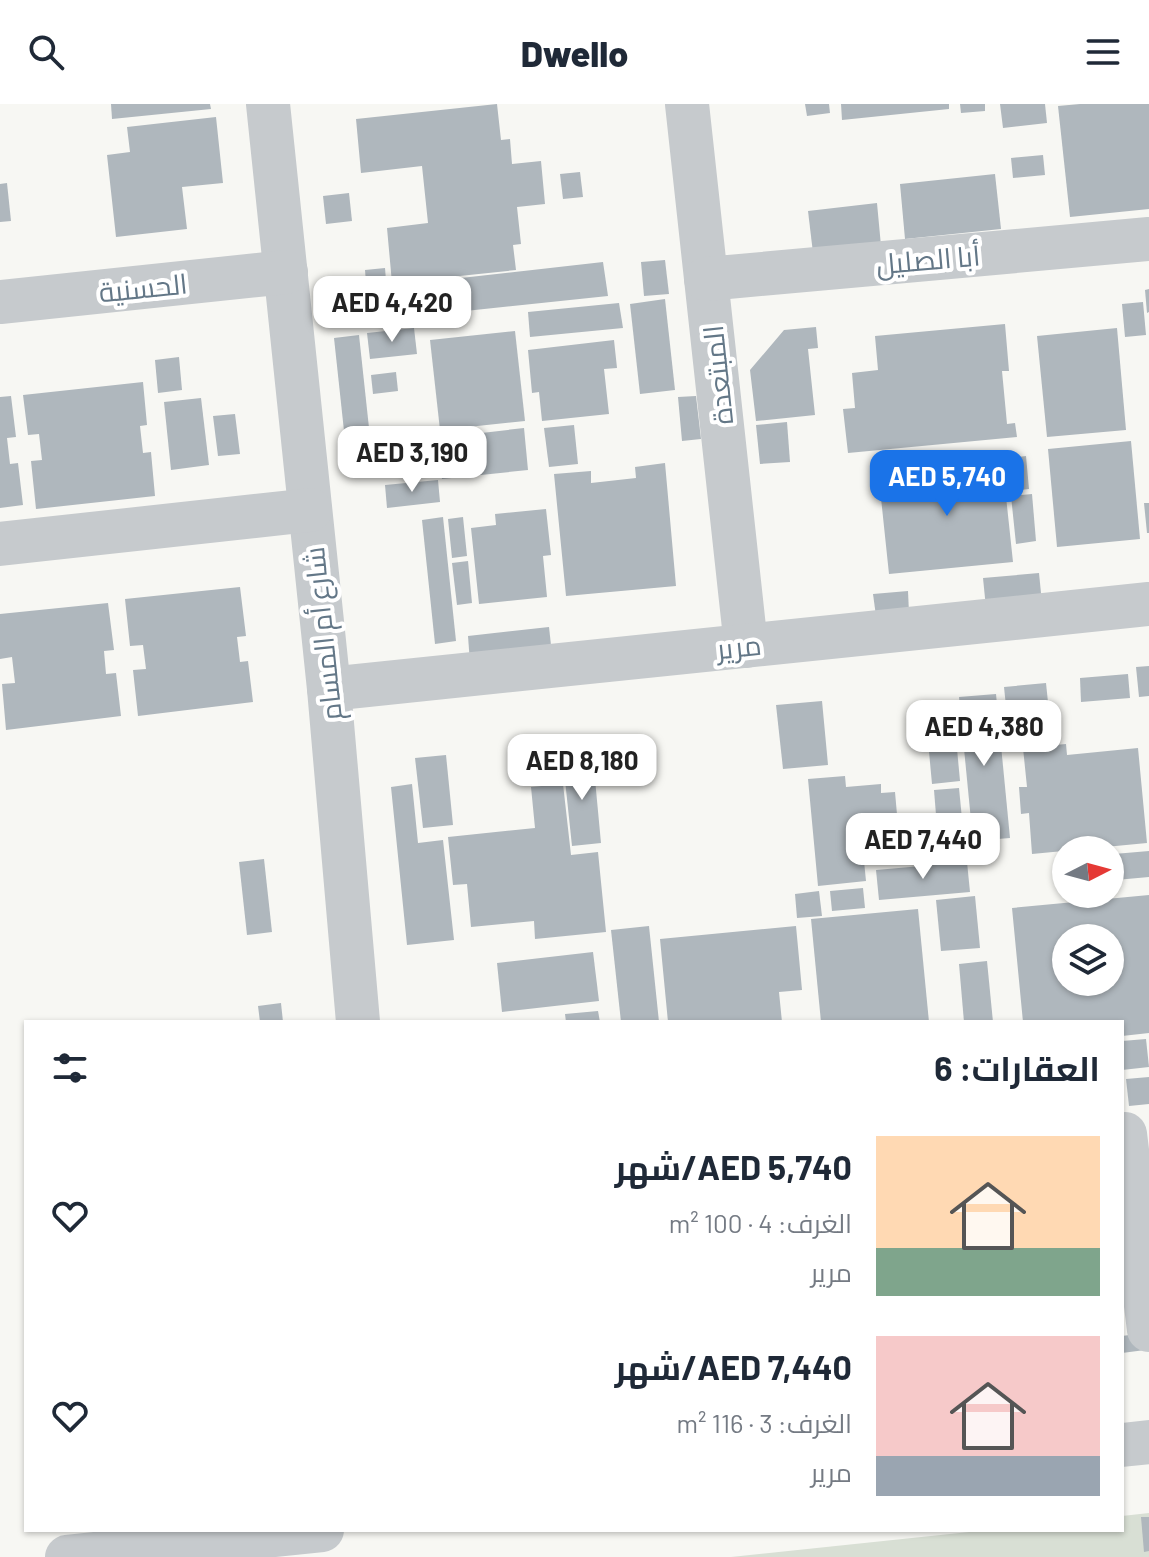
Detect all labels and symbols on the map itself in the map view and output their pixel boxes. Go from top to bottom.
street label: أبا الصليل [875,238,982,281]
street label: الحسنية [97,265,189,309]
pin: AED 4,420 [300,276,484,344]
street label: المبتعدة [695,324,739,426]
pin: AED 3,190 [320,426,504,494]
pin: AED 5,740 [855,450,1039,518]
street label: شارع أم المسام [296,545,352,723]
street label: مرير [713,627,763,665]
pin: AED 4,380 [892,700,1076,768]
pin: AED 8,180 [490,734,674,802]
pin: AED 7,440 [831,813,1015,881]
north arrow [1052,836,1124,908]

